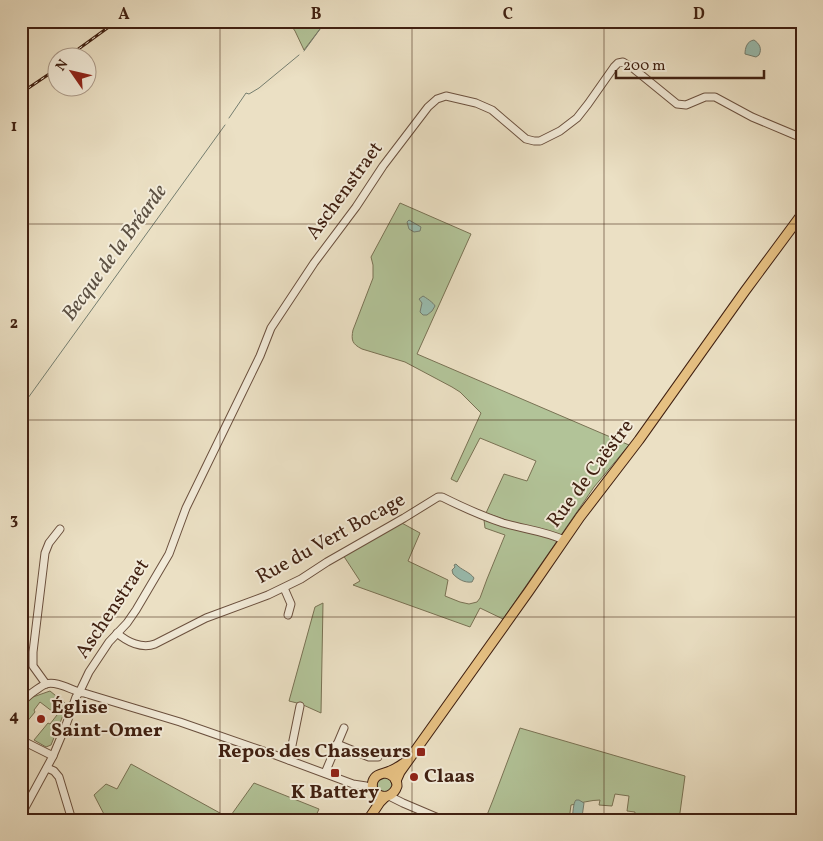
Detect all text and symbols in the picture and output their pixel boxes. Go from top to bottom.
text: A [118,4,130,26]
text: B [311,4,322,26]
text: C [503,4,513,26]
text: D [693,4,705,26]
north arrow [48,48,98,98]
scale bar [616,48,763,80]
text: N [52,56,73,75]
text: 200 m [623,56,666,77]
text: 1 [11,116,17,138]
street label: Aschenstraet [300,136,390,246]
water label: Becque de la Bréarde [55,178,175,327]
text: 2 [10,313,18,335]
street label: Rue de Caëstre [541,414,641,534]
street label: Rue du Vert Bocage [251,486,411,592]
text: 3 [10,509,18,531]
street label: Aschenstraet [69,554,157,664]
place label: Église Saint-Omer [51,694,163,745]
text: 4 [9,706,19,728]
marker: Église Saint-Omer [35,713,47,725]
place label: Repos des Chasseurs [218,738,411,766]
marker: Repos des Chasseurs [415,746,427,758]
place label: Claas [424,763,475,791]
marker: K Battery [329,767,341,779]
marker: Claas [408,771,420,783]
place label: K Battery [291,779,379,807]

